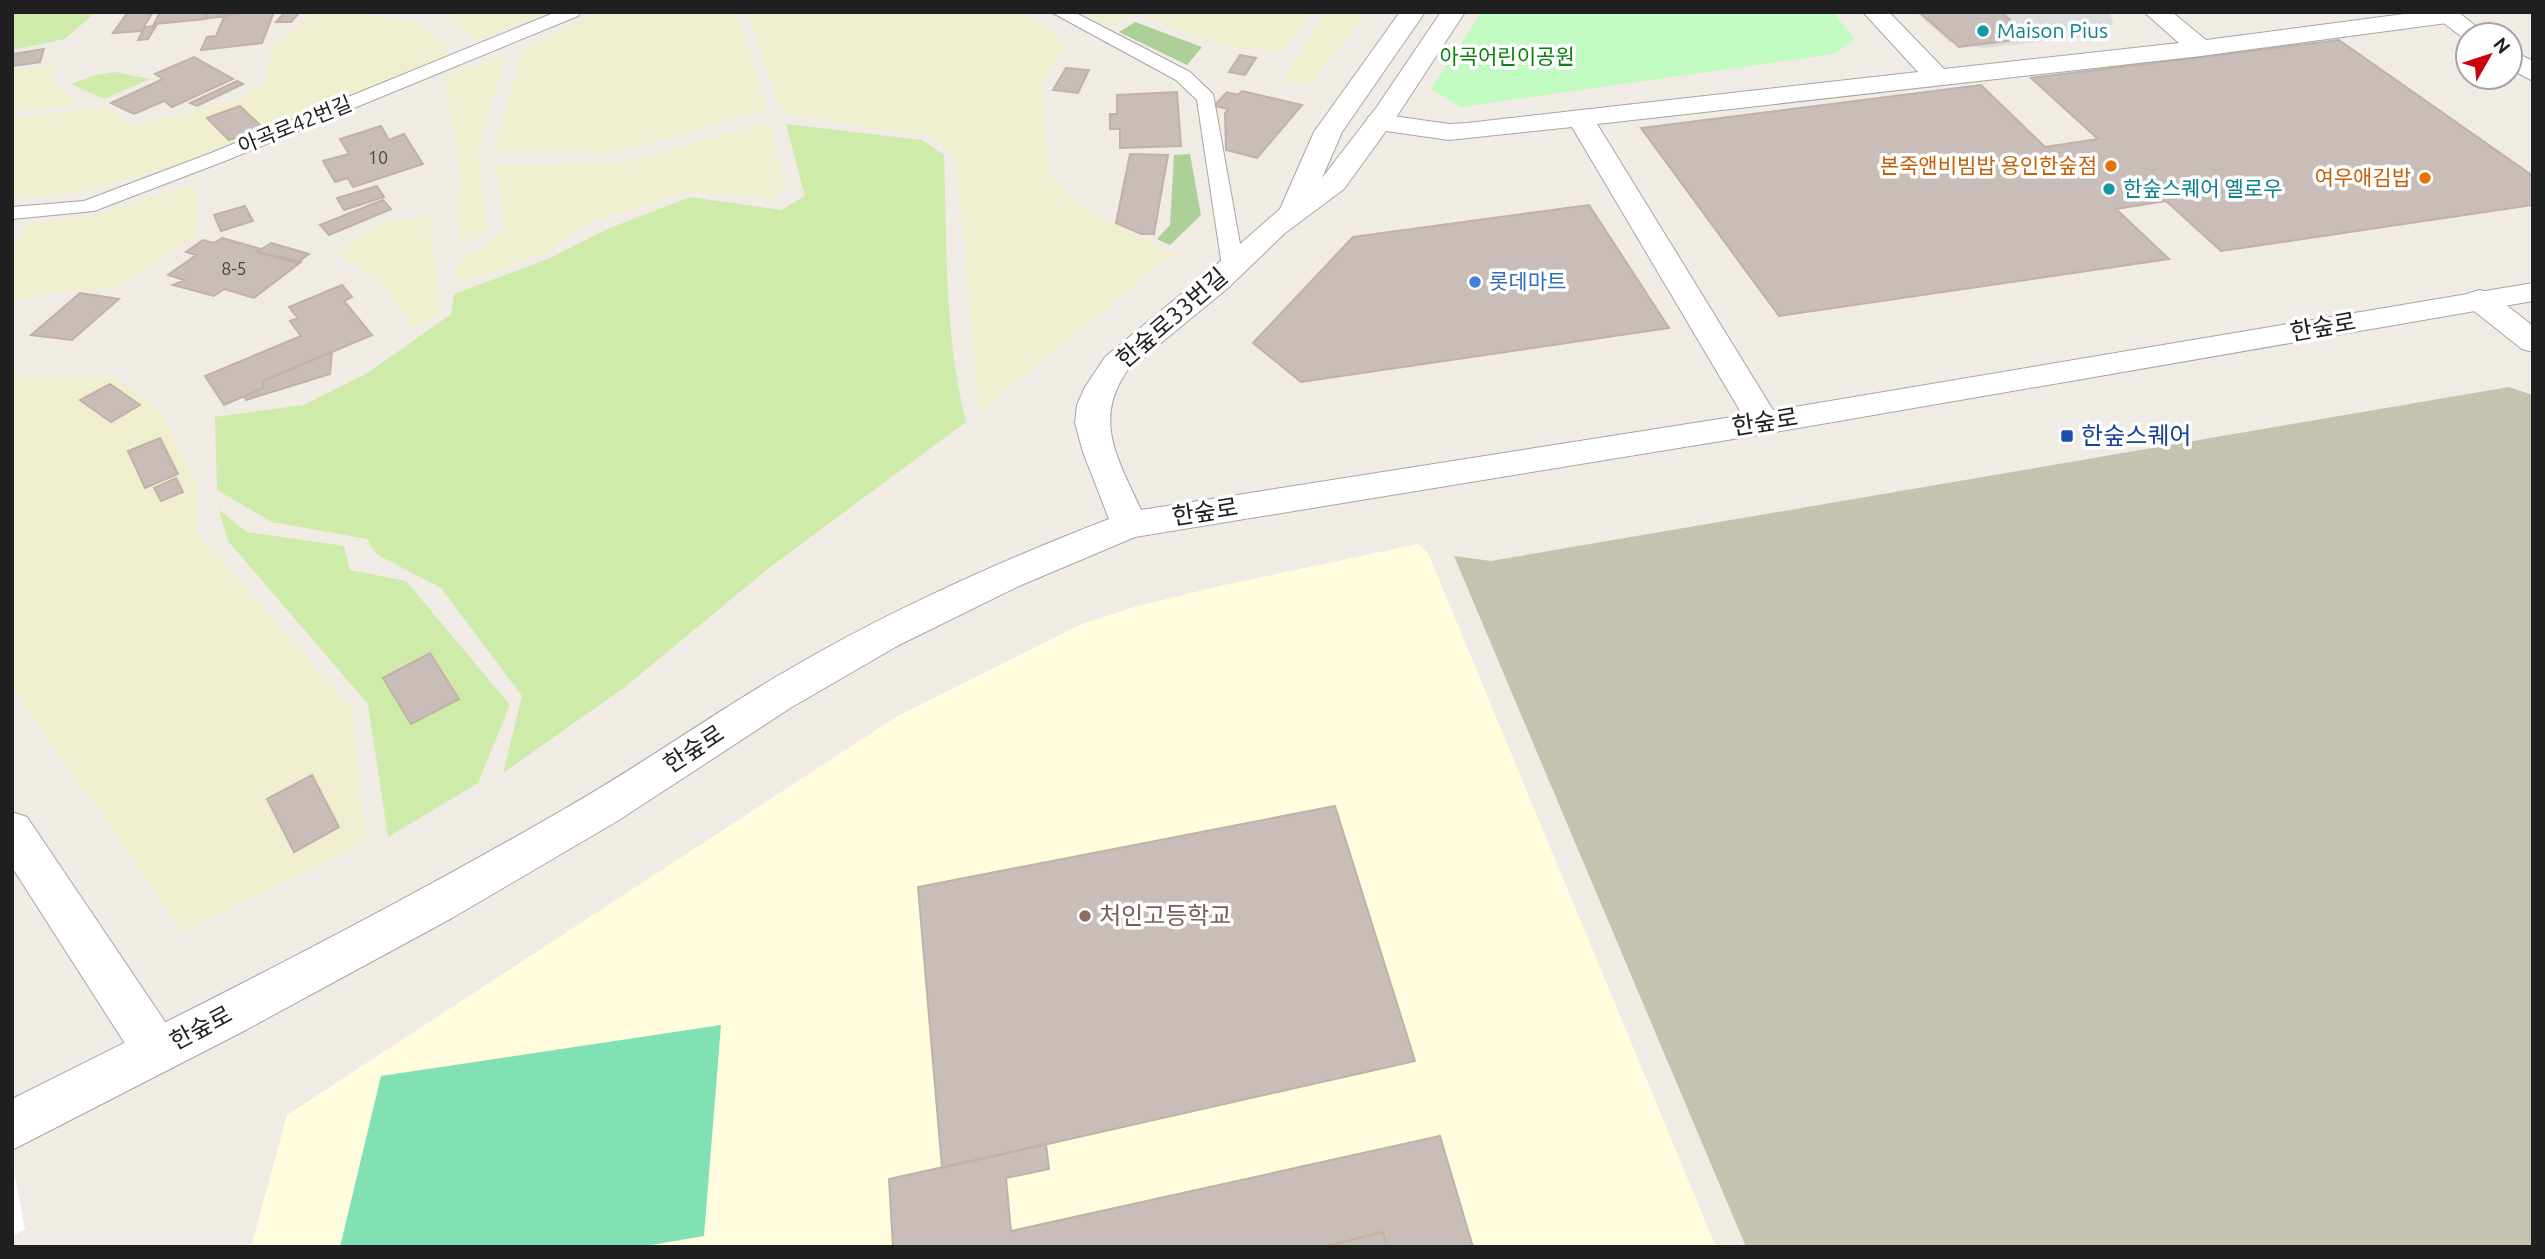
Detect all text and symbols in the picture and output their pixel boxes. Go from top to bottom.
place label: Maison Pius [1997,18,2108,42]
north arrow [2454,21,2524,91]
marker: Maison Pius [1975,23,1991,39]
text: N [2489,33,2515,58]
park label: 아곡어린이공원 [1439,44,1575,68]
street label: 아곡로42번길 [234,90,355,158]
house number: 10 [368,147,388,167]
place label: 본죽앤비빔밥 용인한숲점 [1880,153,2097,177]
marker: 본죽앤비빔밥 용인한숲점 [2103,158,2119,174]
place label: 여우애김밥 [2314,165,2411,189]
marker: 여우애김밥 [2417,170,2433,186]
place label: 한숲스퀘어 옐로우 [2123,176,2282,200]
marker: 한숲스퀘어 옐로우 [2101,181,2117,197]
house number: 8-5 [221,258,247,278]
street label: 한숲로33번길 [1111,262,1232,373]
place label: 롯데마트 [1489,269,1566,293]
marker: 롯데마트 [1467,274,1483,290]
street label: 한숲로 [2288,307,2358,346]
street label: 한숲로 [1730,403,1800,440]
place label: 한숲스퀘어 [2081,422,2191,449]
marker: 한숲스퀘어 [2059,428,2075,444]
street label: 한숲로 [1170,493,1240,530]
street label: 한숲로 [659,719,729,778]
place label: 처인고등학교 [1099,902,1231,929]
marker: 처인고등학교 [1077,908,1093,924]
street label: 한숲로 [165,1000,236,1055]

